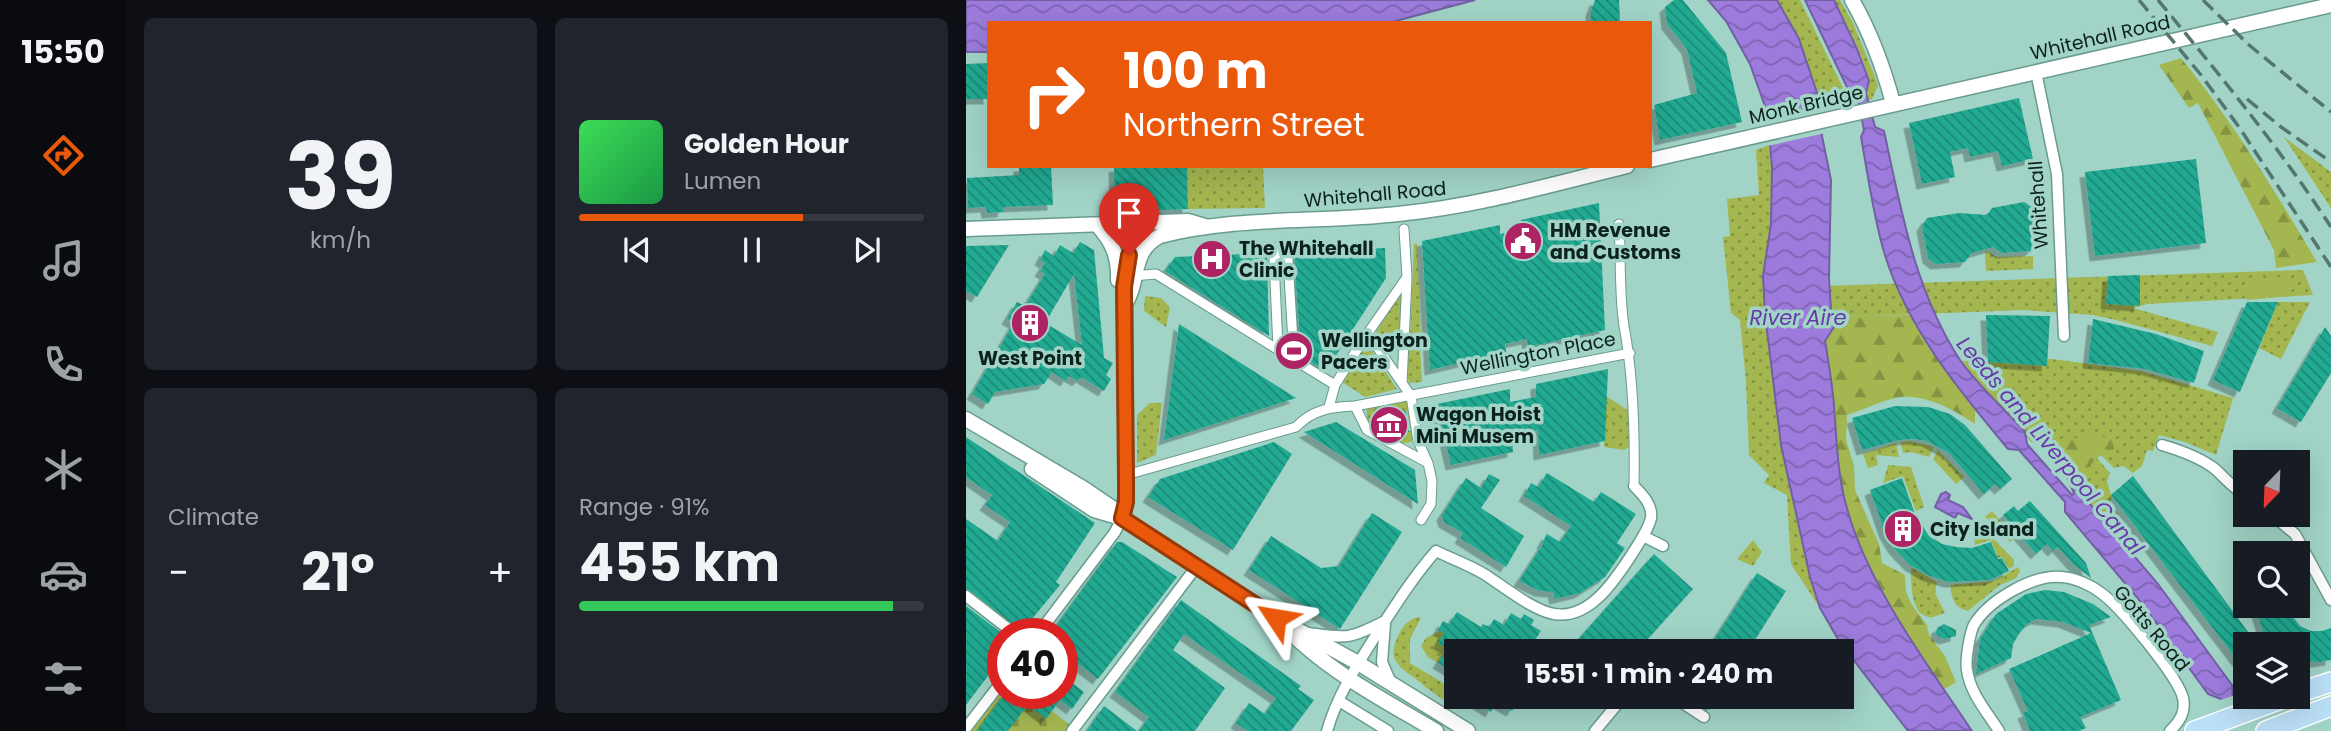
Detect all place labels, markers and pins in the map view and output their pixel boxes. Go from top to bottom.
pin [1099,183,1159,255]
place label: HM Revenue and Customs [1550,217,1681,266]
public building icon: HM Revenue and Customs [1502,220,1544,262]
place label: The Whitehall Clinic [1239,235,1374,284]
hospital icon: The Whitehall Clinic [1191,238,1233,280]
building icon: West Point [1009,302,1051,344]
place label: Wellington Pacers [1321,327,1428,376]
sports icon: Wellington Pacers [1273,330,1315,372]
place label: West Point [978,345,1082,372]
place label: Wagon Hoist Mini Musem [1416,401,1541,450]
museum icon: Wagon Hoist Mini Musem [1368,404,1410,446]
building icon: City Island [1882,508,1924,550]
place label: City Island [1930,516,2034,543]

